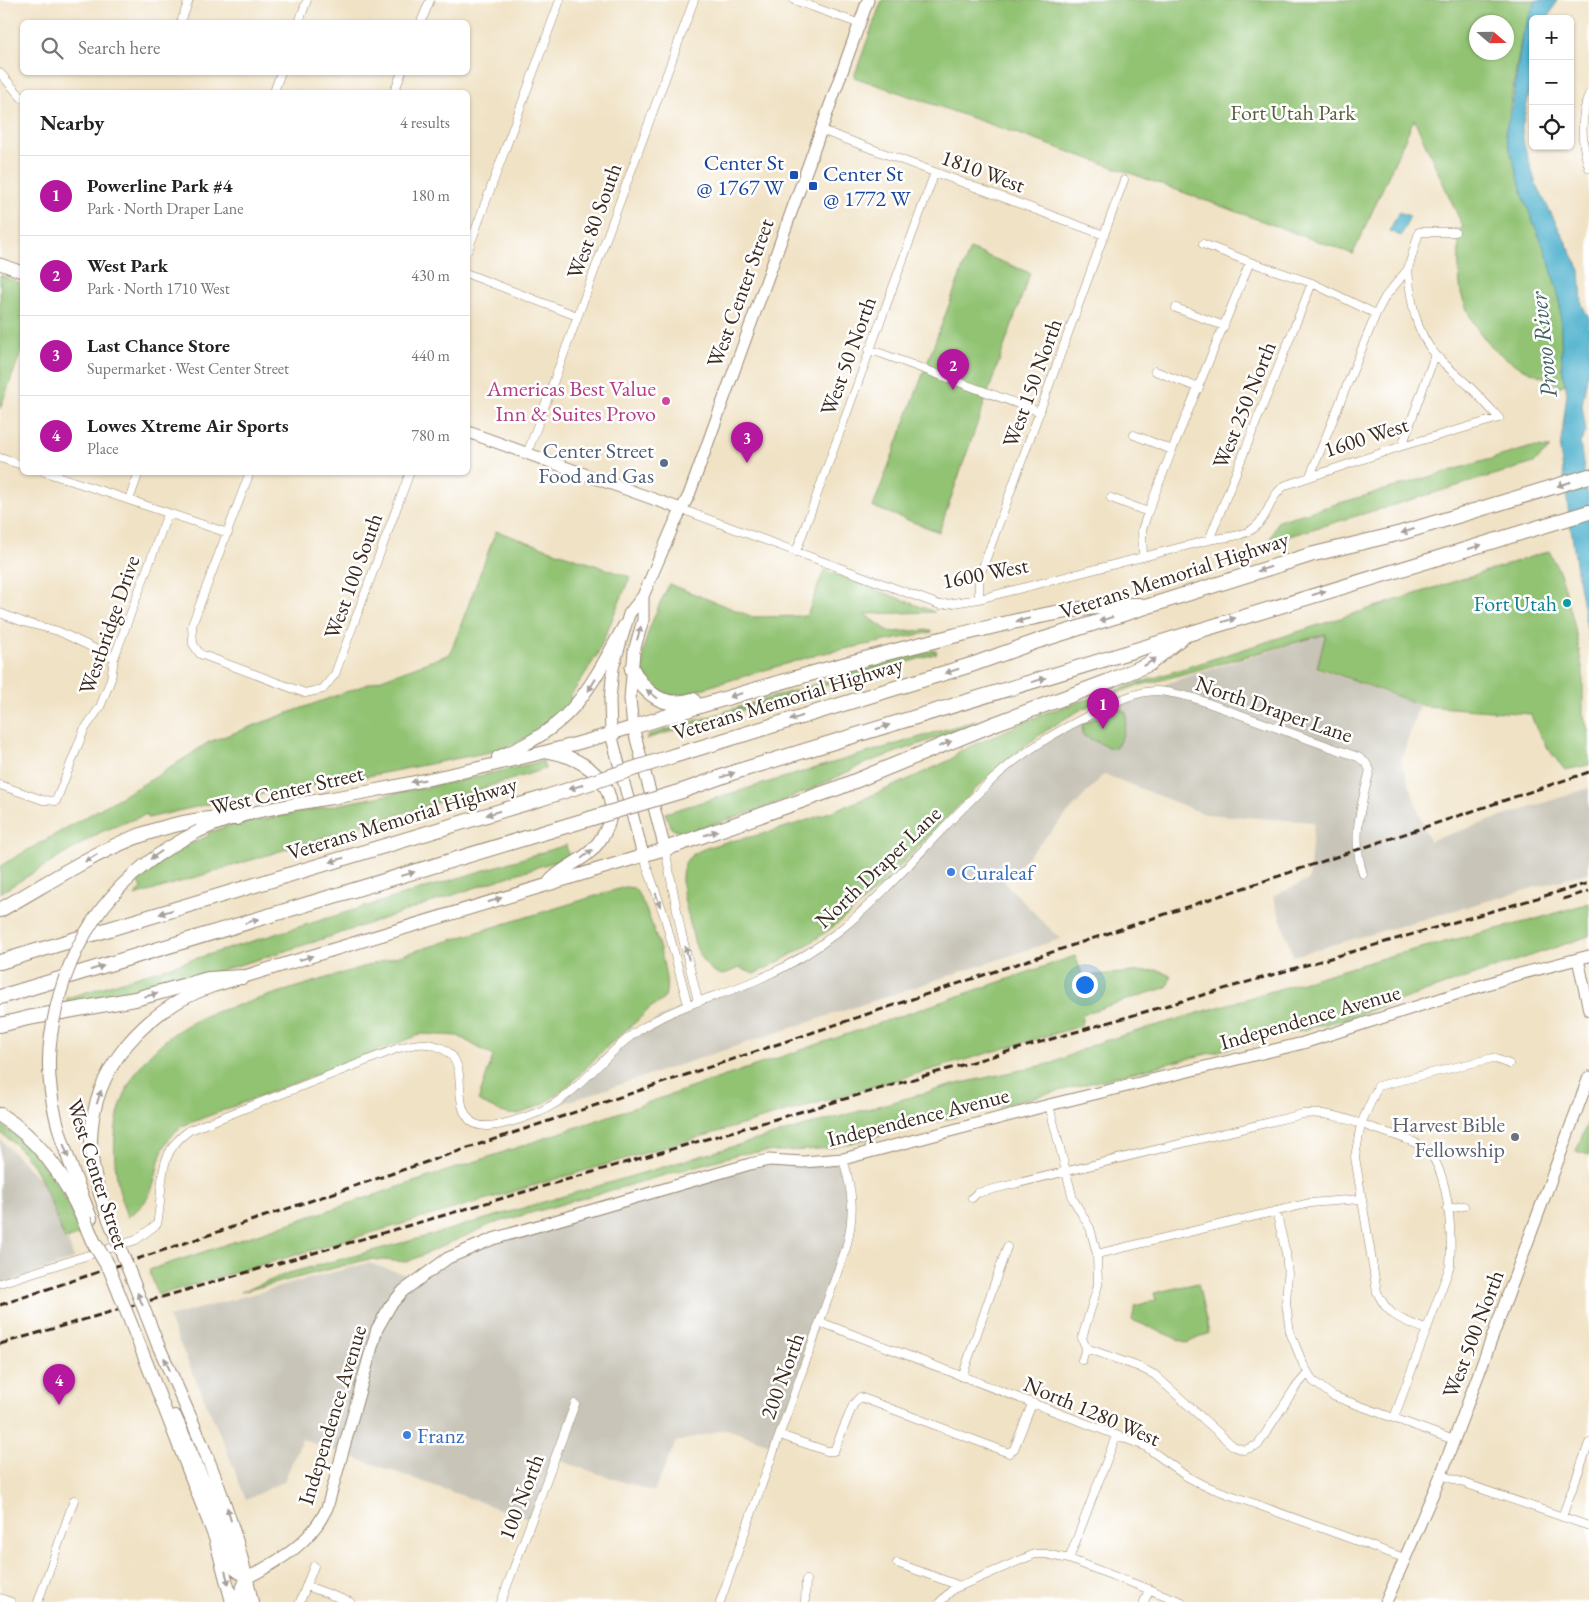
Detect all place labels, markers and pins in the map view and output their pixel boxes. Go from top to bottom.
place label: Center St @ 1767 W [696,148,785,202]
place label: Center St @ 1772 W [823,159,912,213]
marker: Center St @ 1767 W [788,169,800,181]
marker: Center St @ 1772 W [807,180,819,192]
pin: 2 [937,349,969,390]
place label: Americas Best Value Inn & Suites Provo [486,374,656,428]
marker: Americas Best Value Inn & Suites Provo [660,395,672,407]
pin: 3 [731,422,763,463]
place label: Center Street Food and Gas [538,436,654,490]
marker: Center Street Food and Gas [658,457,670,469]
place label: Fort Utah [1474,589,1557,618]
marker: Fort Utah [1561,597,1573,609]
pin: 1 [1087,688,1119,729]
place label: Curaleaf [961,858,1037,887]
marker: Curaleaf [945,866,957,878]
place label: Harvest Bible Fellowship [1392,1110,1505,1164]
marker: Harvest Bible Fellowship [1509,1131,1521,1143]
pin: 4 [43,1364,75,1405]
place label: Franz [417,1421,465,1450]
marker: Franz [401,1429,413,1441]

